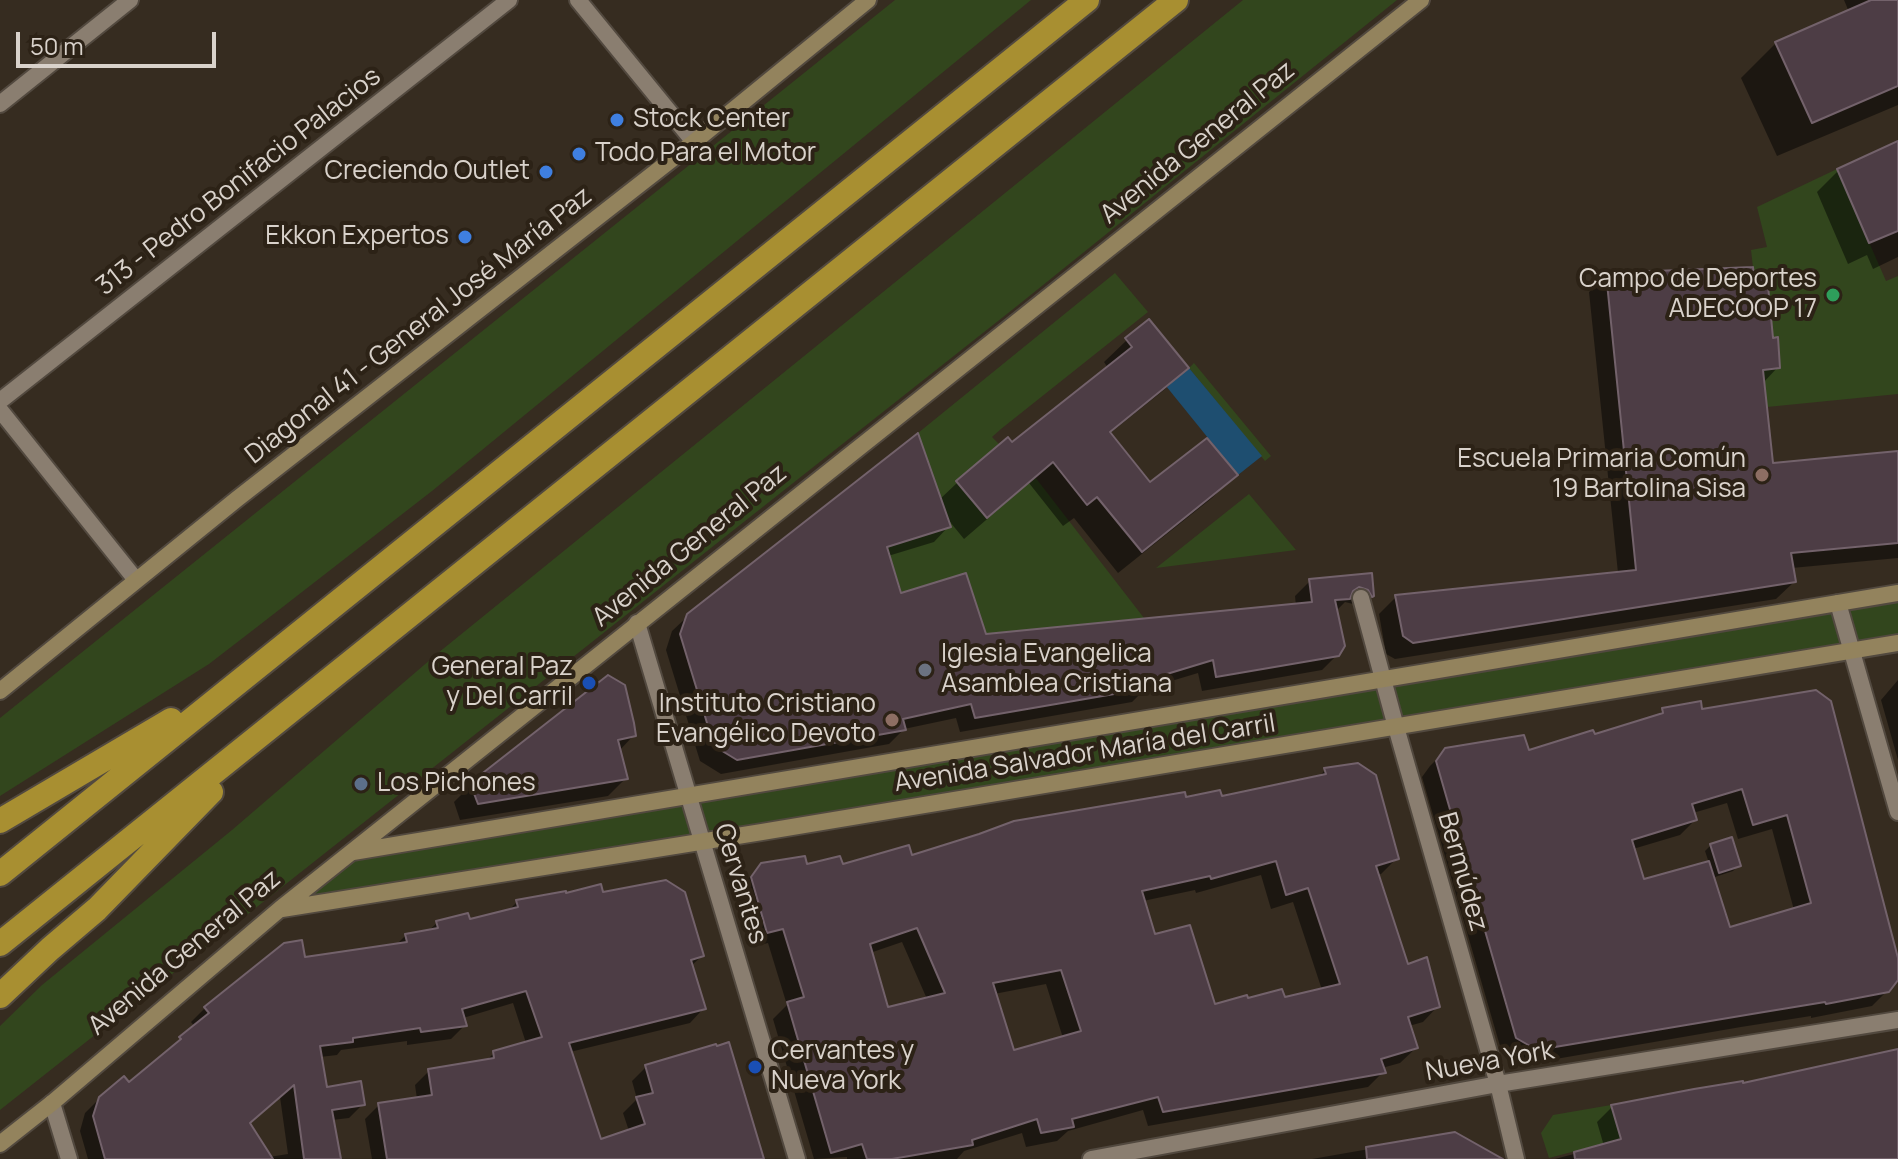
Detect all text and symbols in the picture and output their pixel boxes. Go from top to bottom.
scale bar [20,16,220,66]
text: 50 m [30,29,84,62]
street label: Avenida General Paz [1095,55,1301,231]
street label: 313 - Pedro Bonifacio Palacios [91,61,387,303]
place label: Stock Center [633,104,790,136]
marker: Stock Center [608,111,626,129]
place label: Todo Para el Motor [595,138,816,170]
marker: Todo Para el Motor [570,145,588,163]
place label: Creciendo Outlet [325,156,530,188]
marker: Creciendo Outlet [537,163,555,181]
street label: Diagonal 41 - General José María Paz [240,181,598,471]
place label: Ekkon Expertos [265,221,449,253]
marker: Ekkon Expertos [456,228,474,246]
place label: Campo de Deportes ADECOOP 17 [1579,264,1817,326]
marker: Campo de Deportes ADECOOP 17 [1824,286,1842,304]
place label: Escuela Primaria Común 19 Bartolina Sisa [1457,444,1746,506]
street label: Avenida General Paz [587,458,793,634]
marker: Escuela Primaria Común 19 Bartolina Sisa [1753,466,1771,484]
place label: Iglesia Evangelica Asamblea Cristiana [941,639,1172,700]
place label: General Paz y Del Carril [431,652,573,714]
marker: Iglesia Evangelica Asamblea Cristiana [916,661,934,679]
marker: General Paz y Del Carril [580,674,598,692]
place label: Instituto Cristiano Evangélico Devoto [656,689,876,750]
street label: Avenida Salvador María del Carril [892,708,1278,800]
marker: Instituto Cristiano Evangélico Devoto [883,711,901,729]
place label: Los Pichones [377,768,536,800]
marker: Los Pichones [352,775,370,793]
street label: Bermúdez [1430,809,1494,935]
street label: Cervantes [707,820,773,948]
street label: Avenida General Paz [83,864,287,1042]
street label: Nueva York [1423,1035,1557,1089]
place label: Cervantes y Nueva York [771,1036,914,1098]
marker: Cervantes y Nueva York [746,1058,764,1076]

